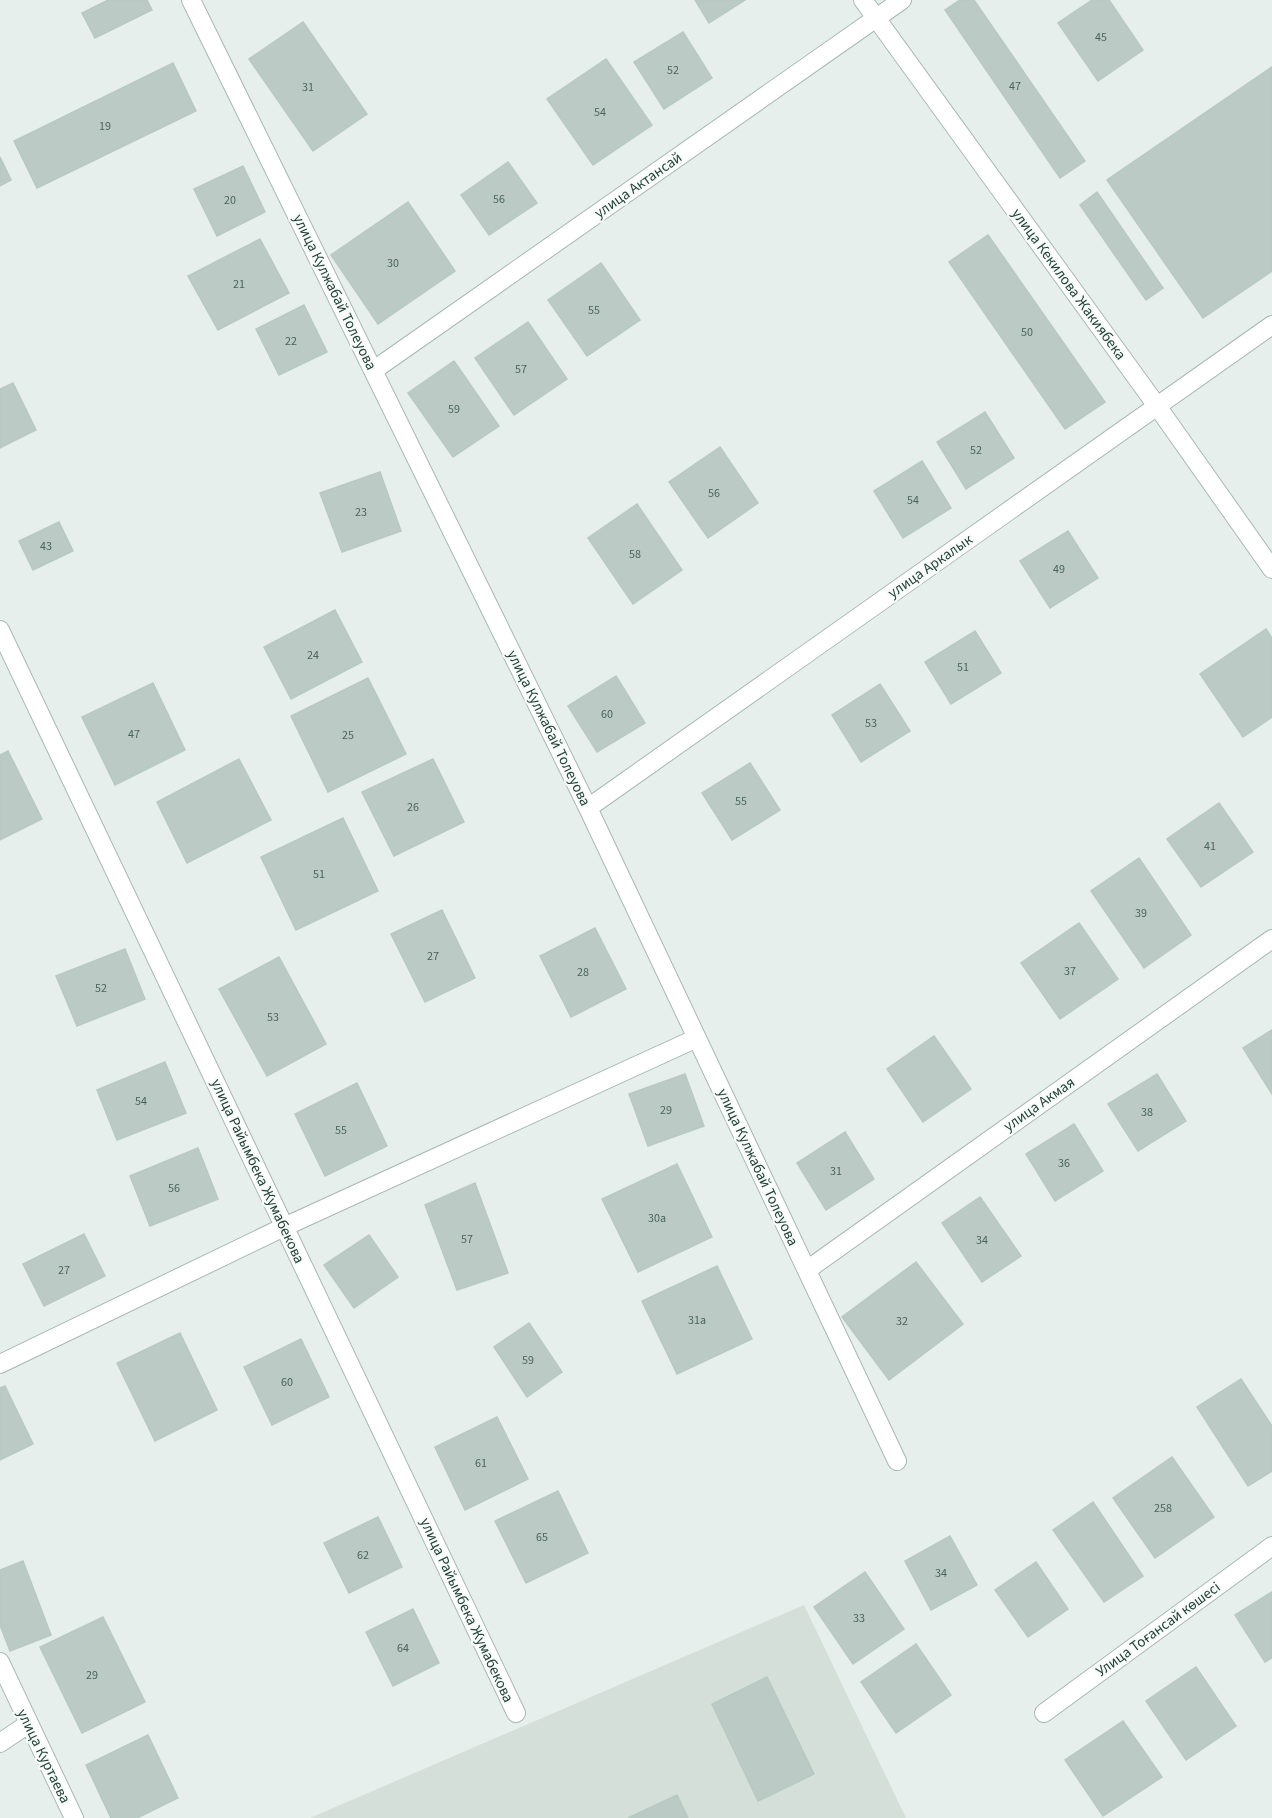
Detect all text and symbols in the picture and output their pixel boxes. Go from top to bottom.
house number: 45 [1095,29,1107,46]
house number: 52 [667,62,679,79]
house number: 47 [1009,78,1021,95]
house number: 31 [302,79,314,96]
house number: 54 [594,104,606,121]
house number: 19 [99,118,111,135]
street label: улица Актансай [590,147,686,224]
house number: 56 [493,191,505,208]
house number: 20 [224,192,236,209]
street label: улица Кекилова Жакиябека [1006,204,1131,364]
street label: улица Кулжабай Толеуова [288,211,382,374]
house number: 30 [387,255,399,272]
house number: 21 [233,276,245,293]
house number: 55 [588,302,600,319]
house number: 50 [1021,324,1033,341]
house number: 22 [285,333,297,350]
house number: 57 [515,361,527,378]
house number: 59 [448,401,460,418]
house number: 52 [970,442,982,459]
house number: 56 [708,485,720,502]
house number: 54 [907,492,919,509]
house number: 23 [355,504,367,521]
street label: улица Аркалык [884,529,977,603]
house number: 43 [40,538,52,555]
house number: 58 [629,546,641,563]
house number: 49 [1053,561,1065,578]
house number: 24 [307,647,319,664]
street label: улица Кулжабай Толеуова [502,647,596,810]
house number: 51 [957,659,969,676]
house number: 60 [601,706,613,723]
house number: 53 [865,715,877,732]
house number: 47 [128,726,140,743]
house number: 25 [342,727,354,744]
house number: 55 [735,793,747,810]
house number: 26 [407,799,419,816]
house number: 41 [1204,838,1216,855]
house number: 51 [313,866,325,883]
house number: 39 [1135,905,1147,922]
house number: 27 [427,948,439,965]
house number: 37 [1064,963,1076,980]
house number: 28 [577,964,589,981]
house number: 52 [95,980,107,997]
house number: 53 [267,1009,279,1026]
street label: улица Акмая [999,1072,1079,1137]
street label: улица Райымбека Жумабекова [205,1075,310,1267]
street label: улица Кулжабай Толеуова [712,1085,803,1249]
house number: 54 [135,1093,147,1110]
house number: 29 [660,1102,672,1119]
house number: 38 [1141,1104,1153,1121]
house number: 55 [335,1122,347,1139]
house number: 36 [1058,1155,1070,1172]
house number: 31 [830,1163,842,1180]
house number: 56 [168,1180,180,1197]
house number: 30а [648,1210,666,1227]
house number: 57 [461,1231,473,1248]
house number: 34 [976,1232,988,1249]
house number: 27 [58,1262,70,1279]
house number: 31а [688,1312,706,1329]
house number: 32 [896,1313,908,1330]
house number: 59 [522,1352,534,1369]
house number: 60 [281,1374,293,1391]
house number: 61 [475,1455,487,1472]
house number: 258 [1154,1500,1172,1517]
street label: улица Райымбека Жумабекова [414,1514,519,1706]
house number: 65 [536,1529,548,1546]
house number: 62 [357,1547,369,1564]
house number: 34 [935,1565,947,1582]
street label: Улица Тоғансай көшесі [1092,1577,1225,1682]
house number: 33 [853,1610,865,1627]
house number: 64 [397,1640,409,1657]
house number: 29 [86,1667,98,1684]
street label: улица Куртаева [12,1706,75,1807]

